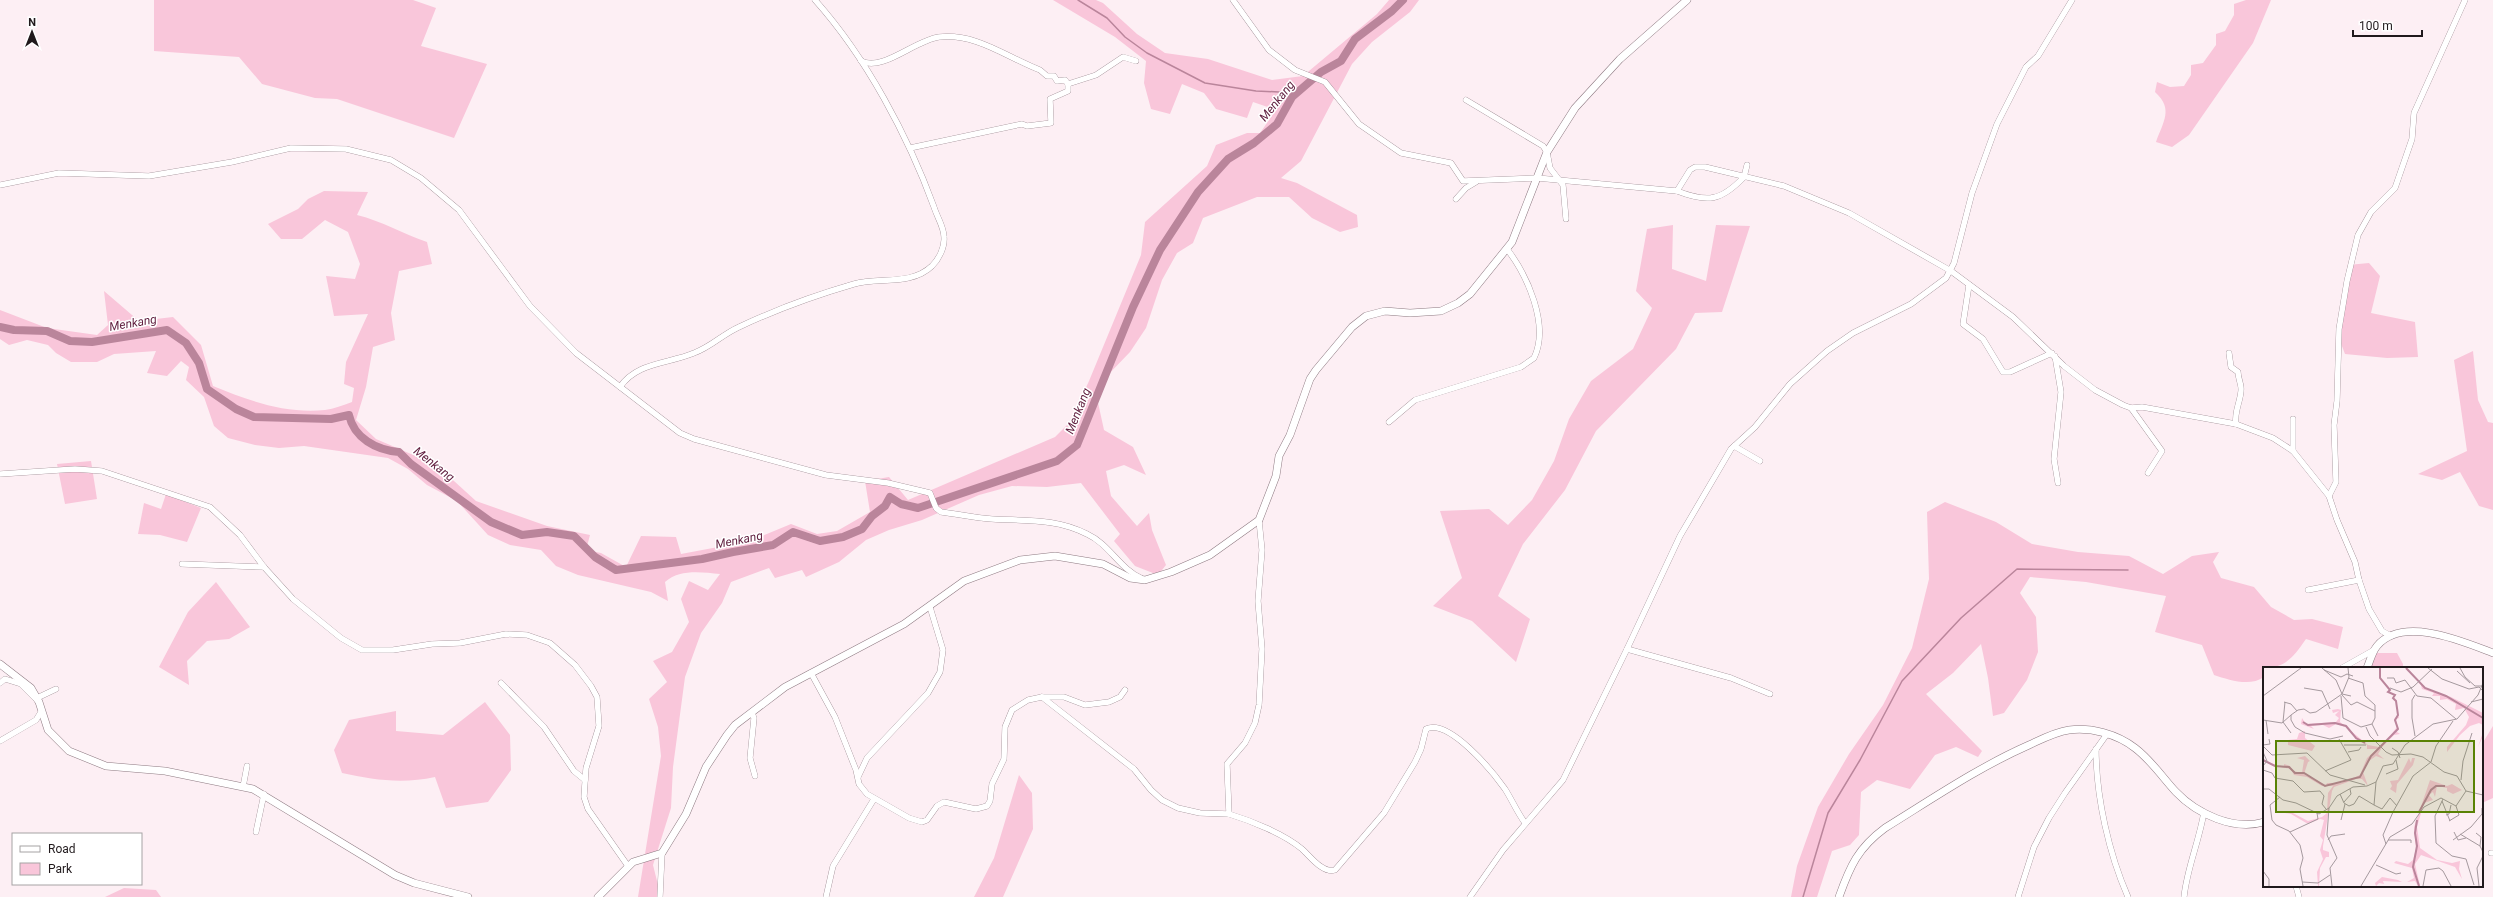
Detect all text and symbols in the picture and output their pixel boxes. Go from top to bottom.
north arrow [12,12,52,52]
scale bar [2353,12,2422,38]
text: N [28,16,36,29]
text: 100 m [2359,19,2393,33]
water label: Menkang [1256,78,1298,124]
water label: Menkang [108,312,158,334]
water label: Menkang [1063,386,1094,436]
water label: Menkang [411,444,458,485]
water label: Menkang [714,528,764,551]
inset map [2263,667,2483,887]
legend [12,833,142,885]
text: Road [48,842,76,856]
text: Park [48,862,73,876]

